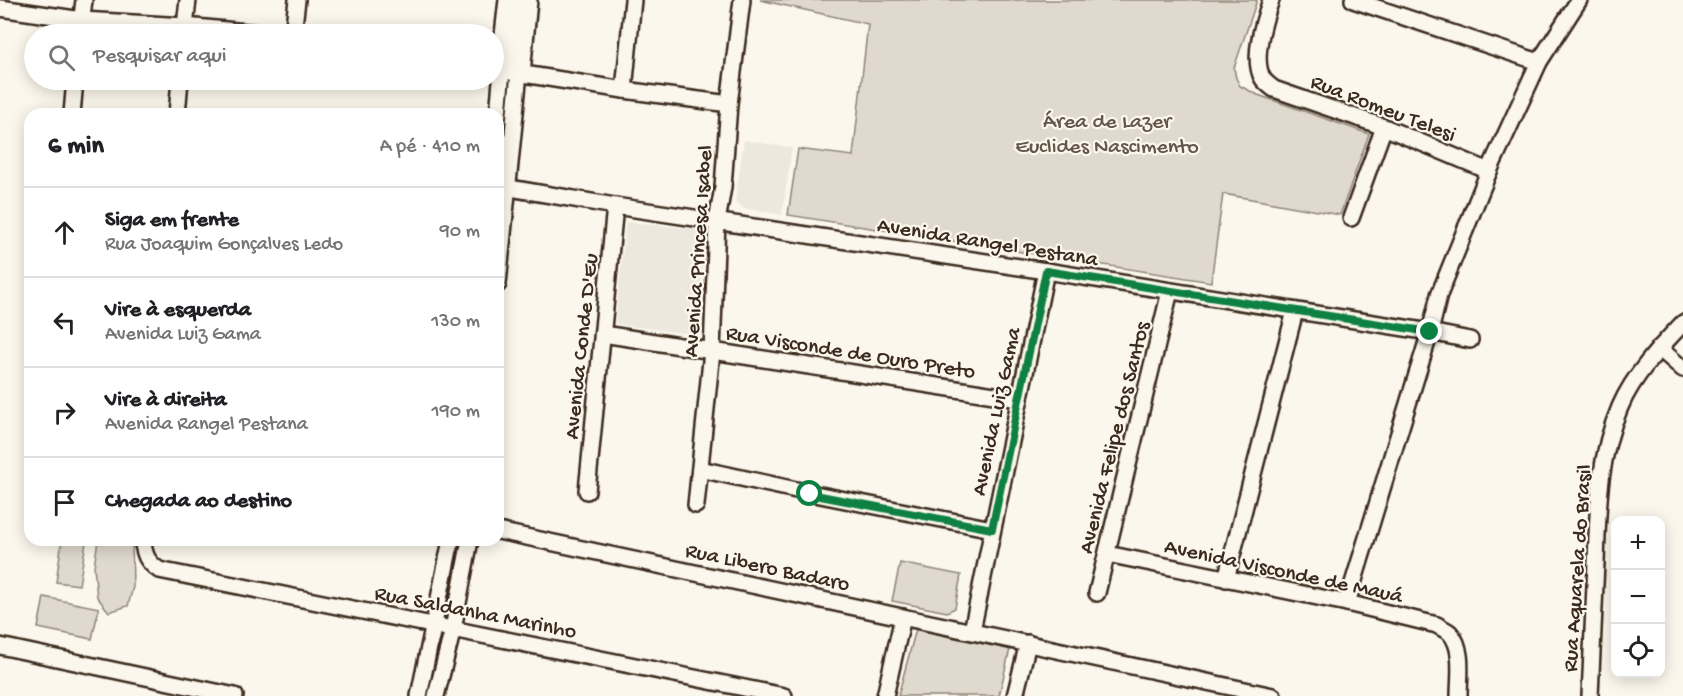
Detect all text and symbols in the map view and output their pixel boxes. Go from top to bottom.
search box [24,24,504,90]
icon: search [45,41,78,74]
text: Pesquisar aqui [93,44,227,70]
street label: Rua Romeu Telesi [1306,70,1459,149]
park label: Área de Lazer Euclides Nascimento [1015,110,1199,161]
text: 6 min [48,132,104,163]
text: A pé · 410 m [380,136,480,159]
street label: Avenida Princesa Isabel [680,144,720,358]
text: Siga em frente [105,208,239,234]
street label: Avenida Rangel Pestana [875,214,1100,274]
icon: ahead [48,216,81,249]
text: 90 m [440,221,480,244]
text: Rua Joaquim Gonçalves Ledo [105,234,343,257]
street label: Avenida Conde D'Eu [560,252,606,441]
text: Vire à esquerda [105,298,251,324]
icon: left [48,306,81,339]
text: 130 m [431,311,480,334]
street label: Avenida Felipe dos Santos [1074,318,1158,557]
route end [1416,318,1442,344]
street label: Rua Visconde de Ouro Preto [724,321,977,387]
text: Avenida Luiz Gama [105,324,261,347]
street label: Avenida Luiz Gama [967,324,1029,498]
text: Vire à direita [105,388,227,414]
icon: right [48,396,81,429]
text: 190 m [432,401,480,424]
text: Avenida Rangel Pestana [105,414,308,437]
street label: Rua Aquarela do Brasil [1559,464,1599,673]
route start [796,480,822,506]
icon: arrive [48,486,81,519]
text: Chegada ao destino [105,489,292,515]
map controls [1611,516,1665,678]
button: + [1611,516,1665,570]
street label: Avenida Visconde de Mauá [1162,535,1405,611]
street label: Rua Libero Badaro [683,539,852,599]
button: − [1611,570,1665,624]
street label: Rua Saldanha Marinho [372,582,578,646]
button: locate [1611,624,1665,678]

